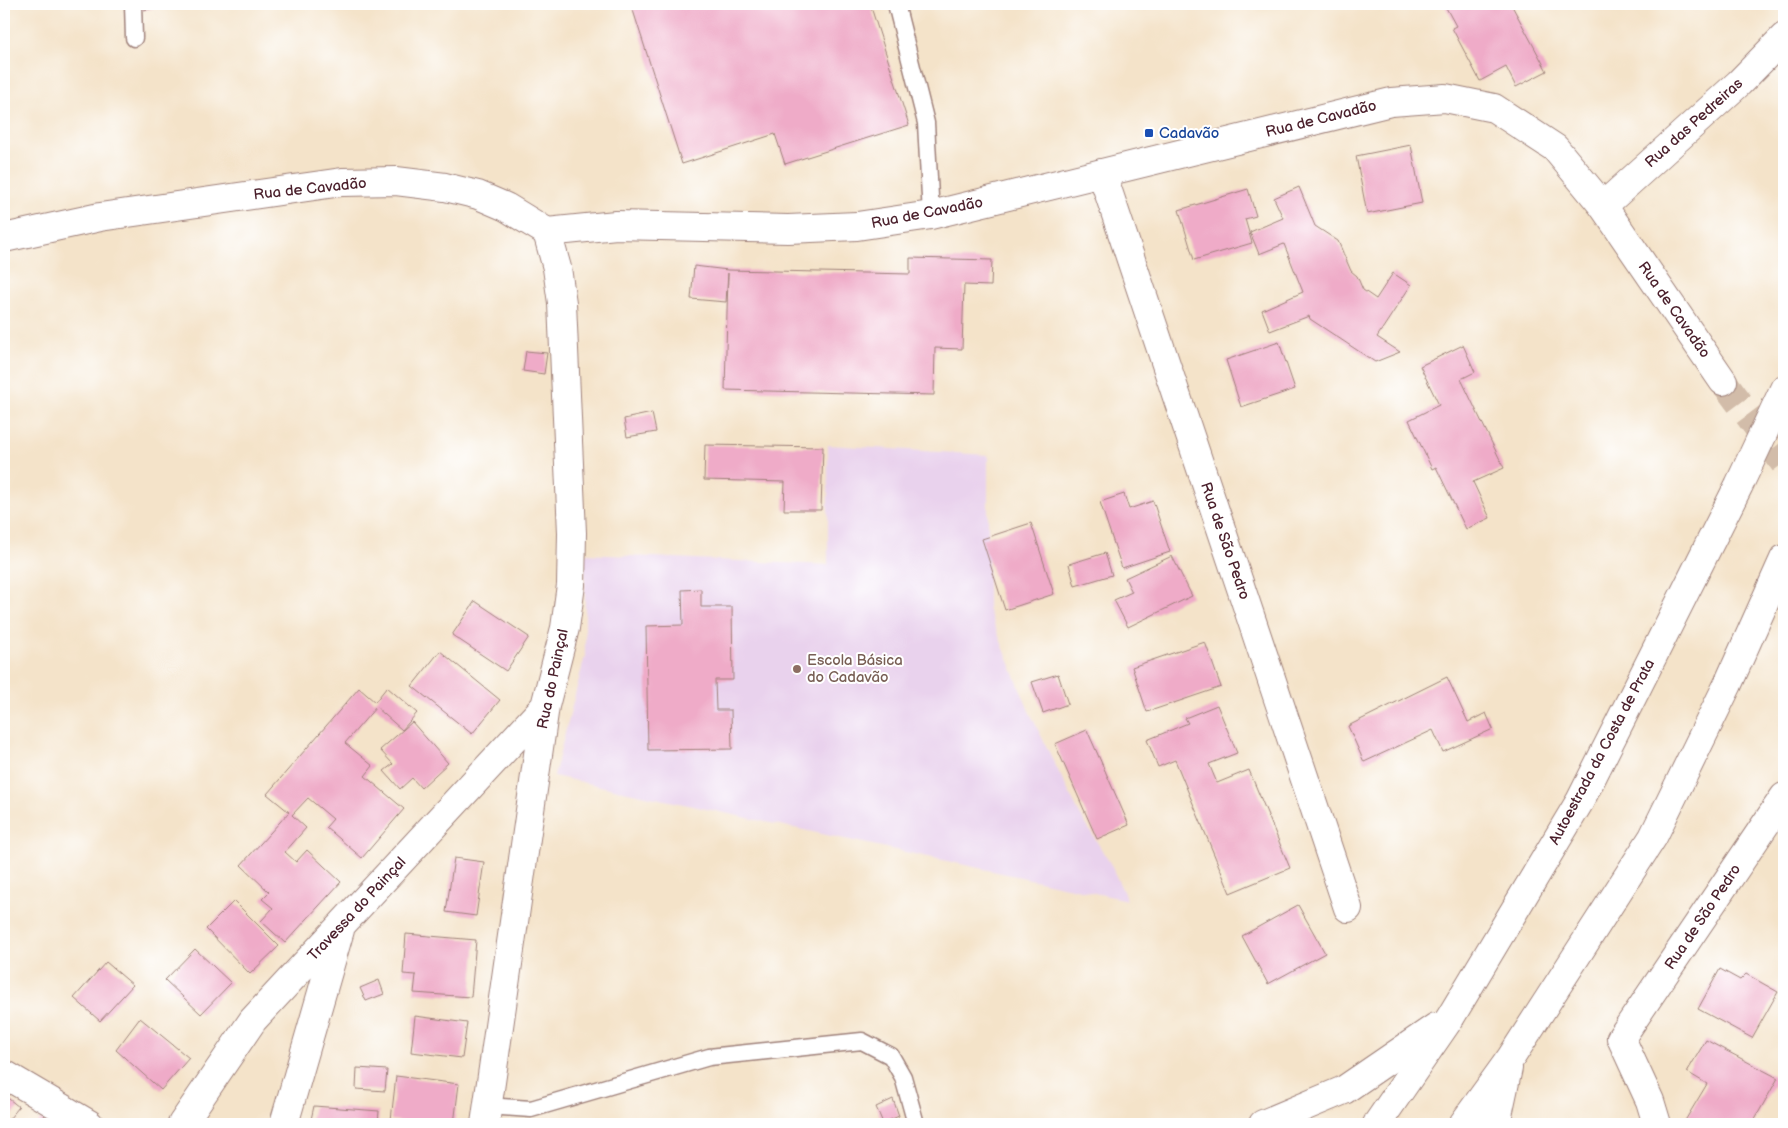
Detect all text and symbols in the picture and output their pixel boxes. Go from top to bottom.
street label: Rua das Pedreiras [1641,74,1747,172]
street label: Rua de Cavadão [1264,96,1378,142]
place label: Cadavão [1159,124,1219,143]
marker: Cadavão [1143,127,1155,139]
street label: Rua de Cavadão [253,174,367,204]
street label: Rua de Cavadão [869,193,985,233]
street label: Rua de Cavadão [1634,258,1714,362]
street label: Rua de São Pedro [1196,480,1254,602]
street label: Rua do Painçal [533,627,573,731]
place label: Escola Básica do Cadavão [807,651,903,687]
street label: Autoestrada da Costa de Prata [1545,656,1659,848]
marker: Escola Básica do Cadavão [791,663,803,675]
street label: Travessa do Painçal [304,853,410,965]
street label: Rua de São Pedro [1661,861,1745,973]

